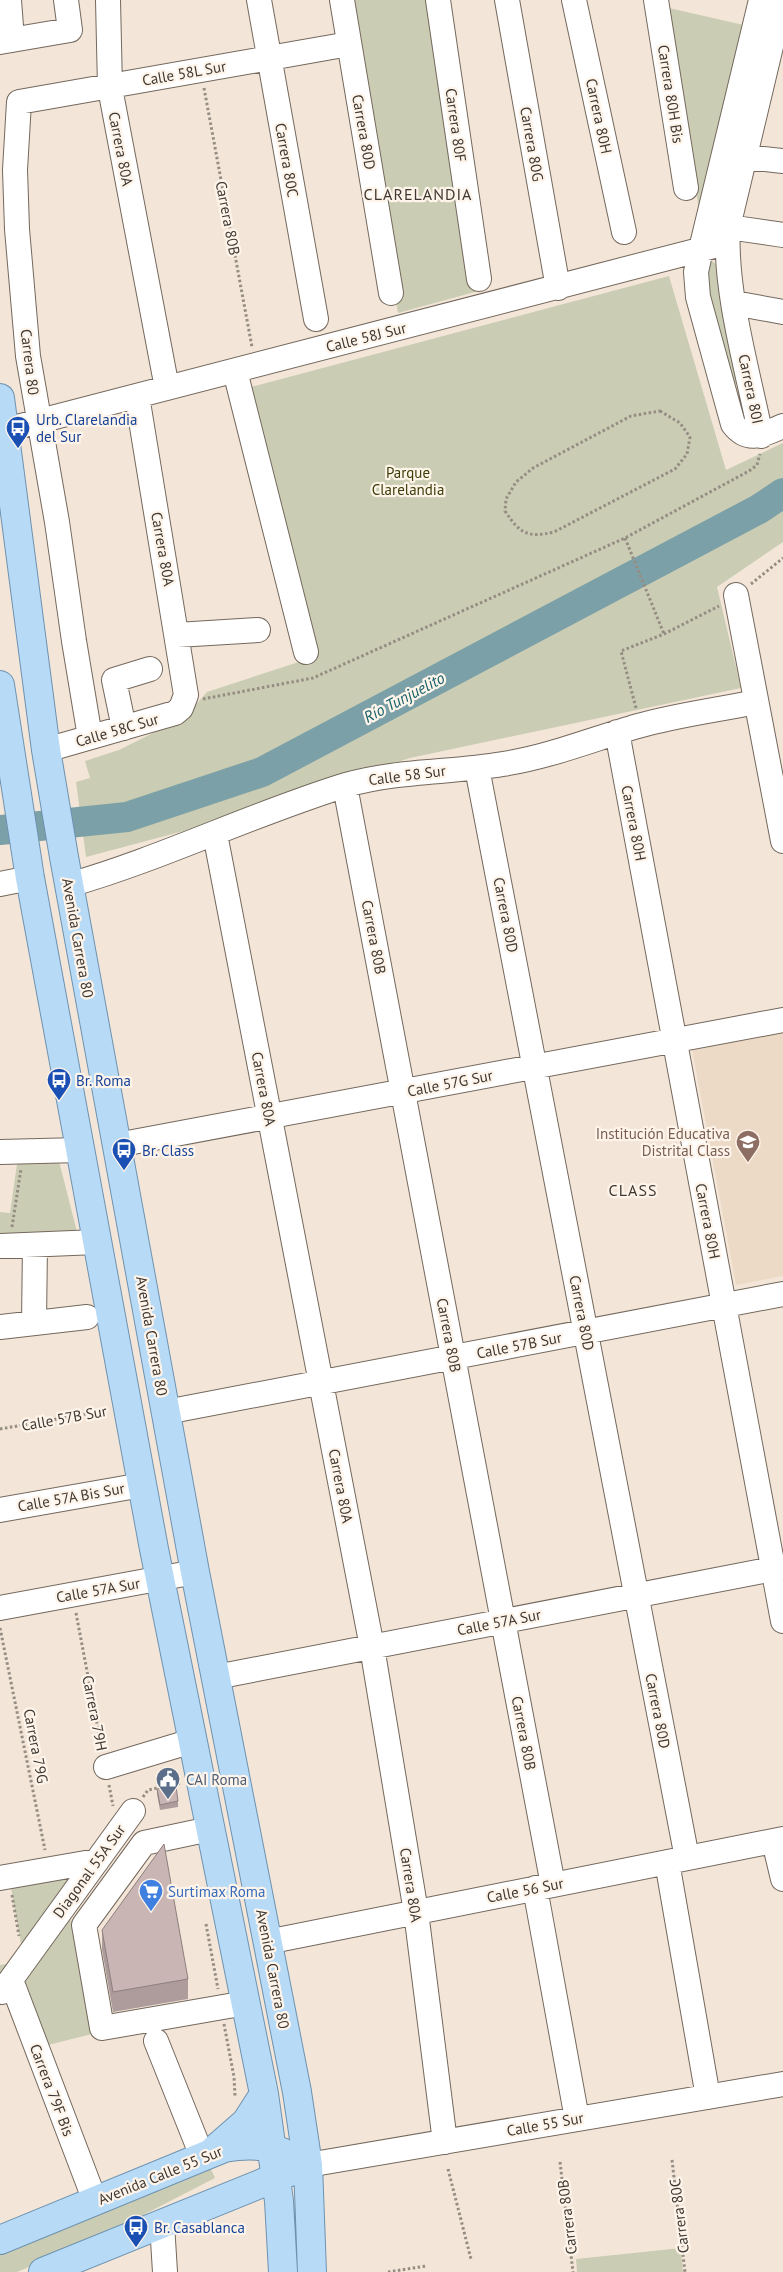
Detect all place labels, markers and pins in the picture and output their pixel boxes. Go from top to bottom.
place label: Urb. Clarelandia del Sur [36,410,138,446]
bus stop icon: Urb. Clarelandia del Sur [5,415,31,449]
bus stop icon: Br. Roma [46,1067,72,1101]
place label: Br. Roma [76,1071,131,1090]
place label: Institución Educativa Distrital Class [596,1124,730,1160]
school or university icon: Institución Educativa Distrital Class [735,1129,761,1163]
bus stop icon: Br. Class [111,1137,137,1171]
place label: Br. Class [142,1141,194,1160]
public building icon: CAI Roma [155,1766,181,1800]
place label: CAI Roma [186,1770,247,1789]
supermarket icon: Surtimax Roma [138,1878,164,1912]
place label: Surtimax Roma [168,1882,265,1901]
bus stop icon: Br. Casablanca [123,2214,149,2248]
place label: Br. Casablanca [154,2218,245,2237]

